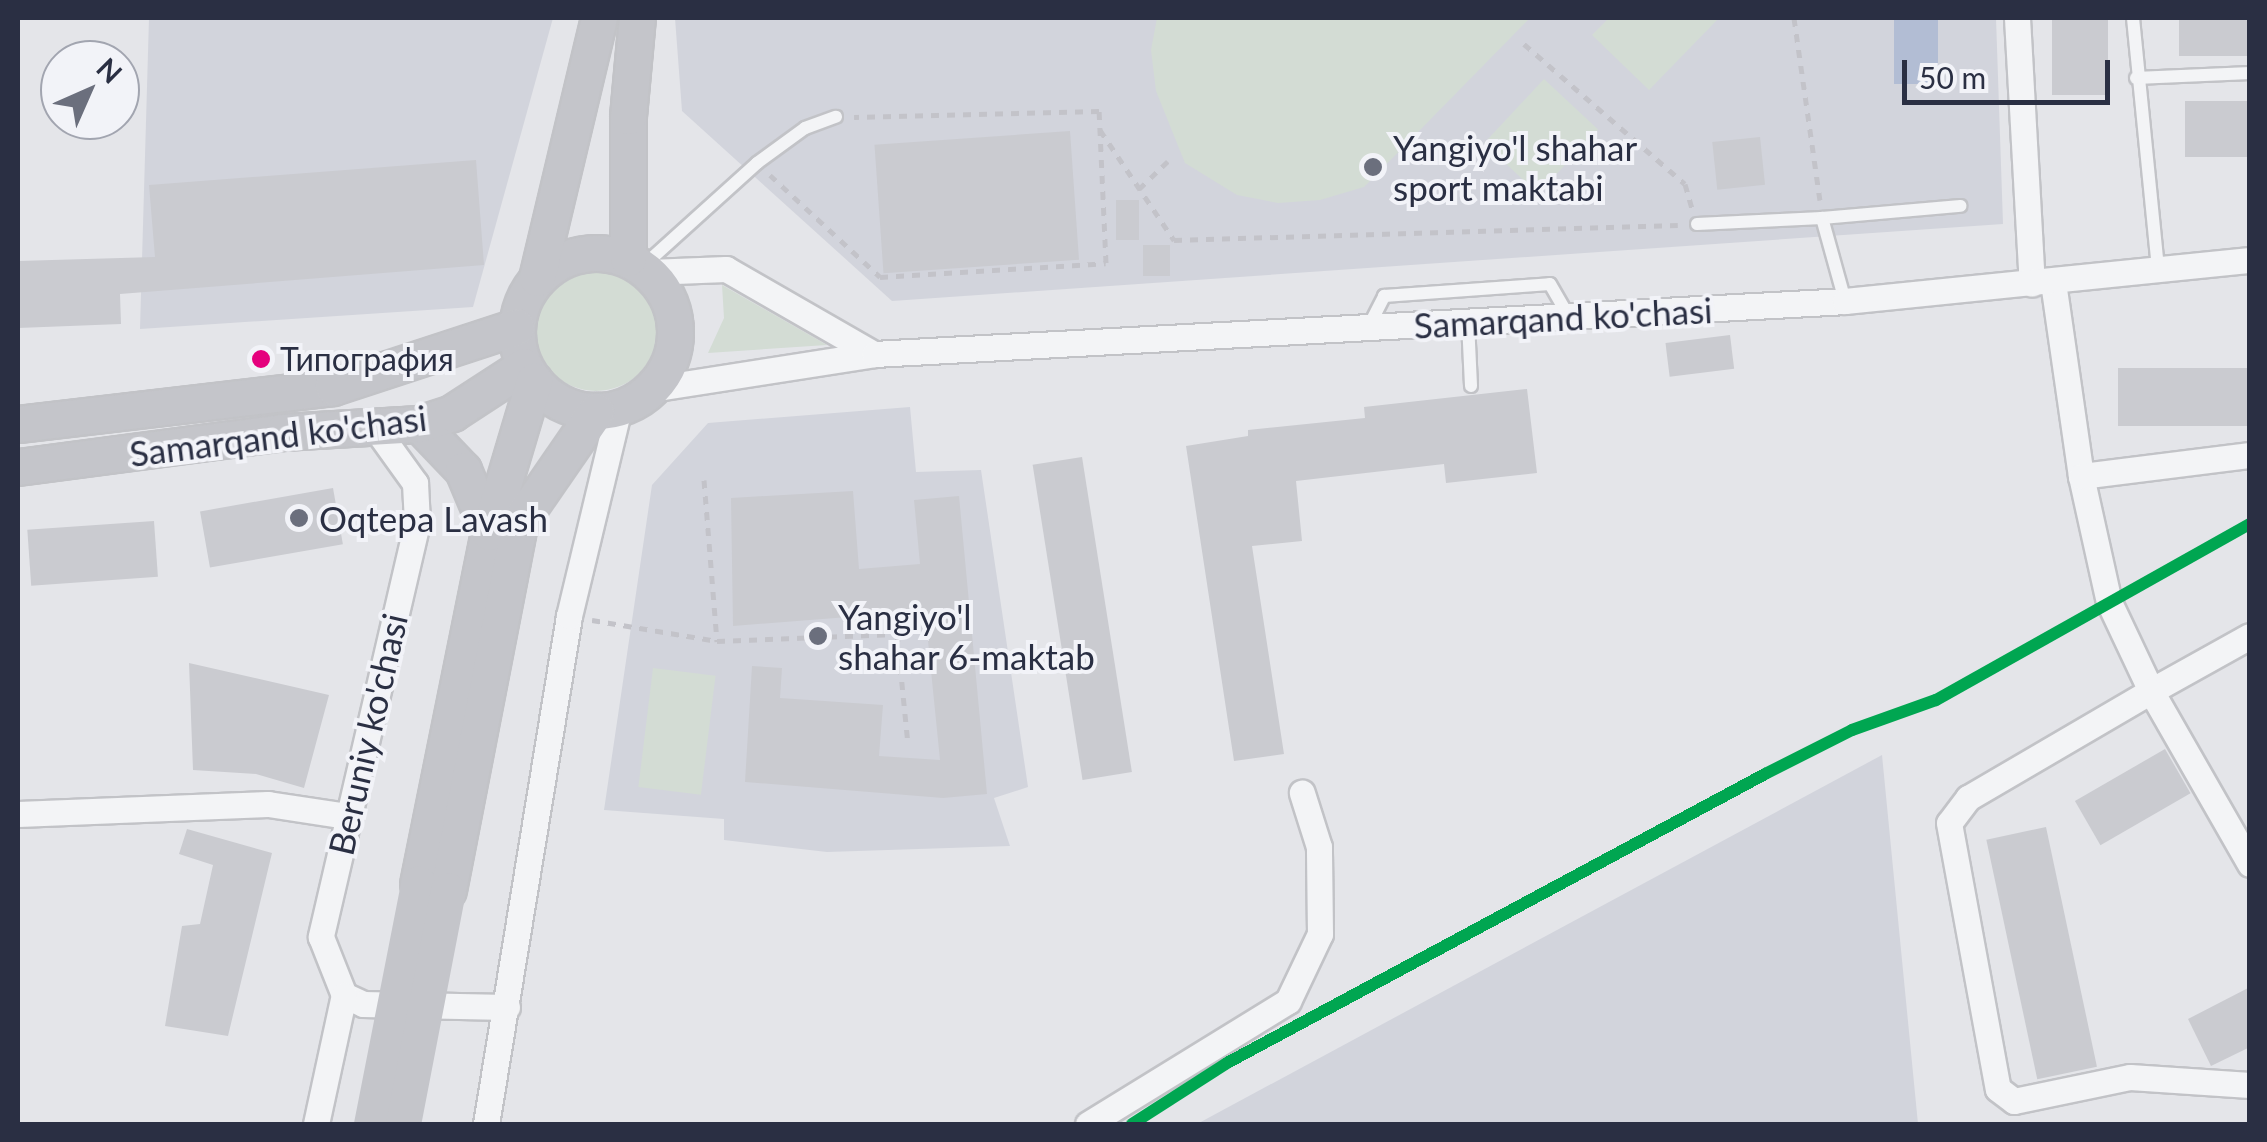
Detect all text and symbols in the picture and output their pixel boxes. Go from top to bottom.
north arrow [40,40,140,140]
scale bar [1907,40,2114,102]
text: N [90,51,129,90]
text: 50 m [1919,59,1986,95]
place label: Yangiyo'l shahar sport maktabi [1393,126,1637,208]
marker: Yangiyo'l shahar sport maktabi [1362,156,1384,178]
street label: Samarqand ko'chasi [1413,288,1713,346]
place label: Типография [280,340,454,378]
marker: Типография [251,349,271,369]
street label: Samarqand ko'chasi [127,396,429,474]
place label: Oqtepa Lavash [319,497,548,539]
marker: Oqtepa Lavash [288,507,310,529]
place label: Yangiyo'l shahar 6-maktab [838,595,1096,677]
street label: Beruniy ko'chasi [319,609,415,859]
marker: Yangiyo'l shahar 6-maktab [807,625,829,647]

